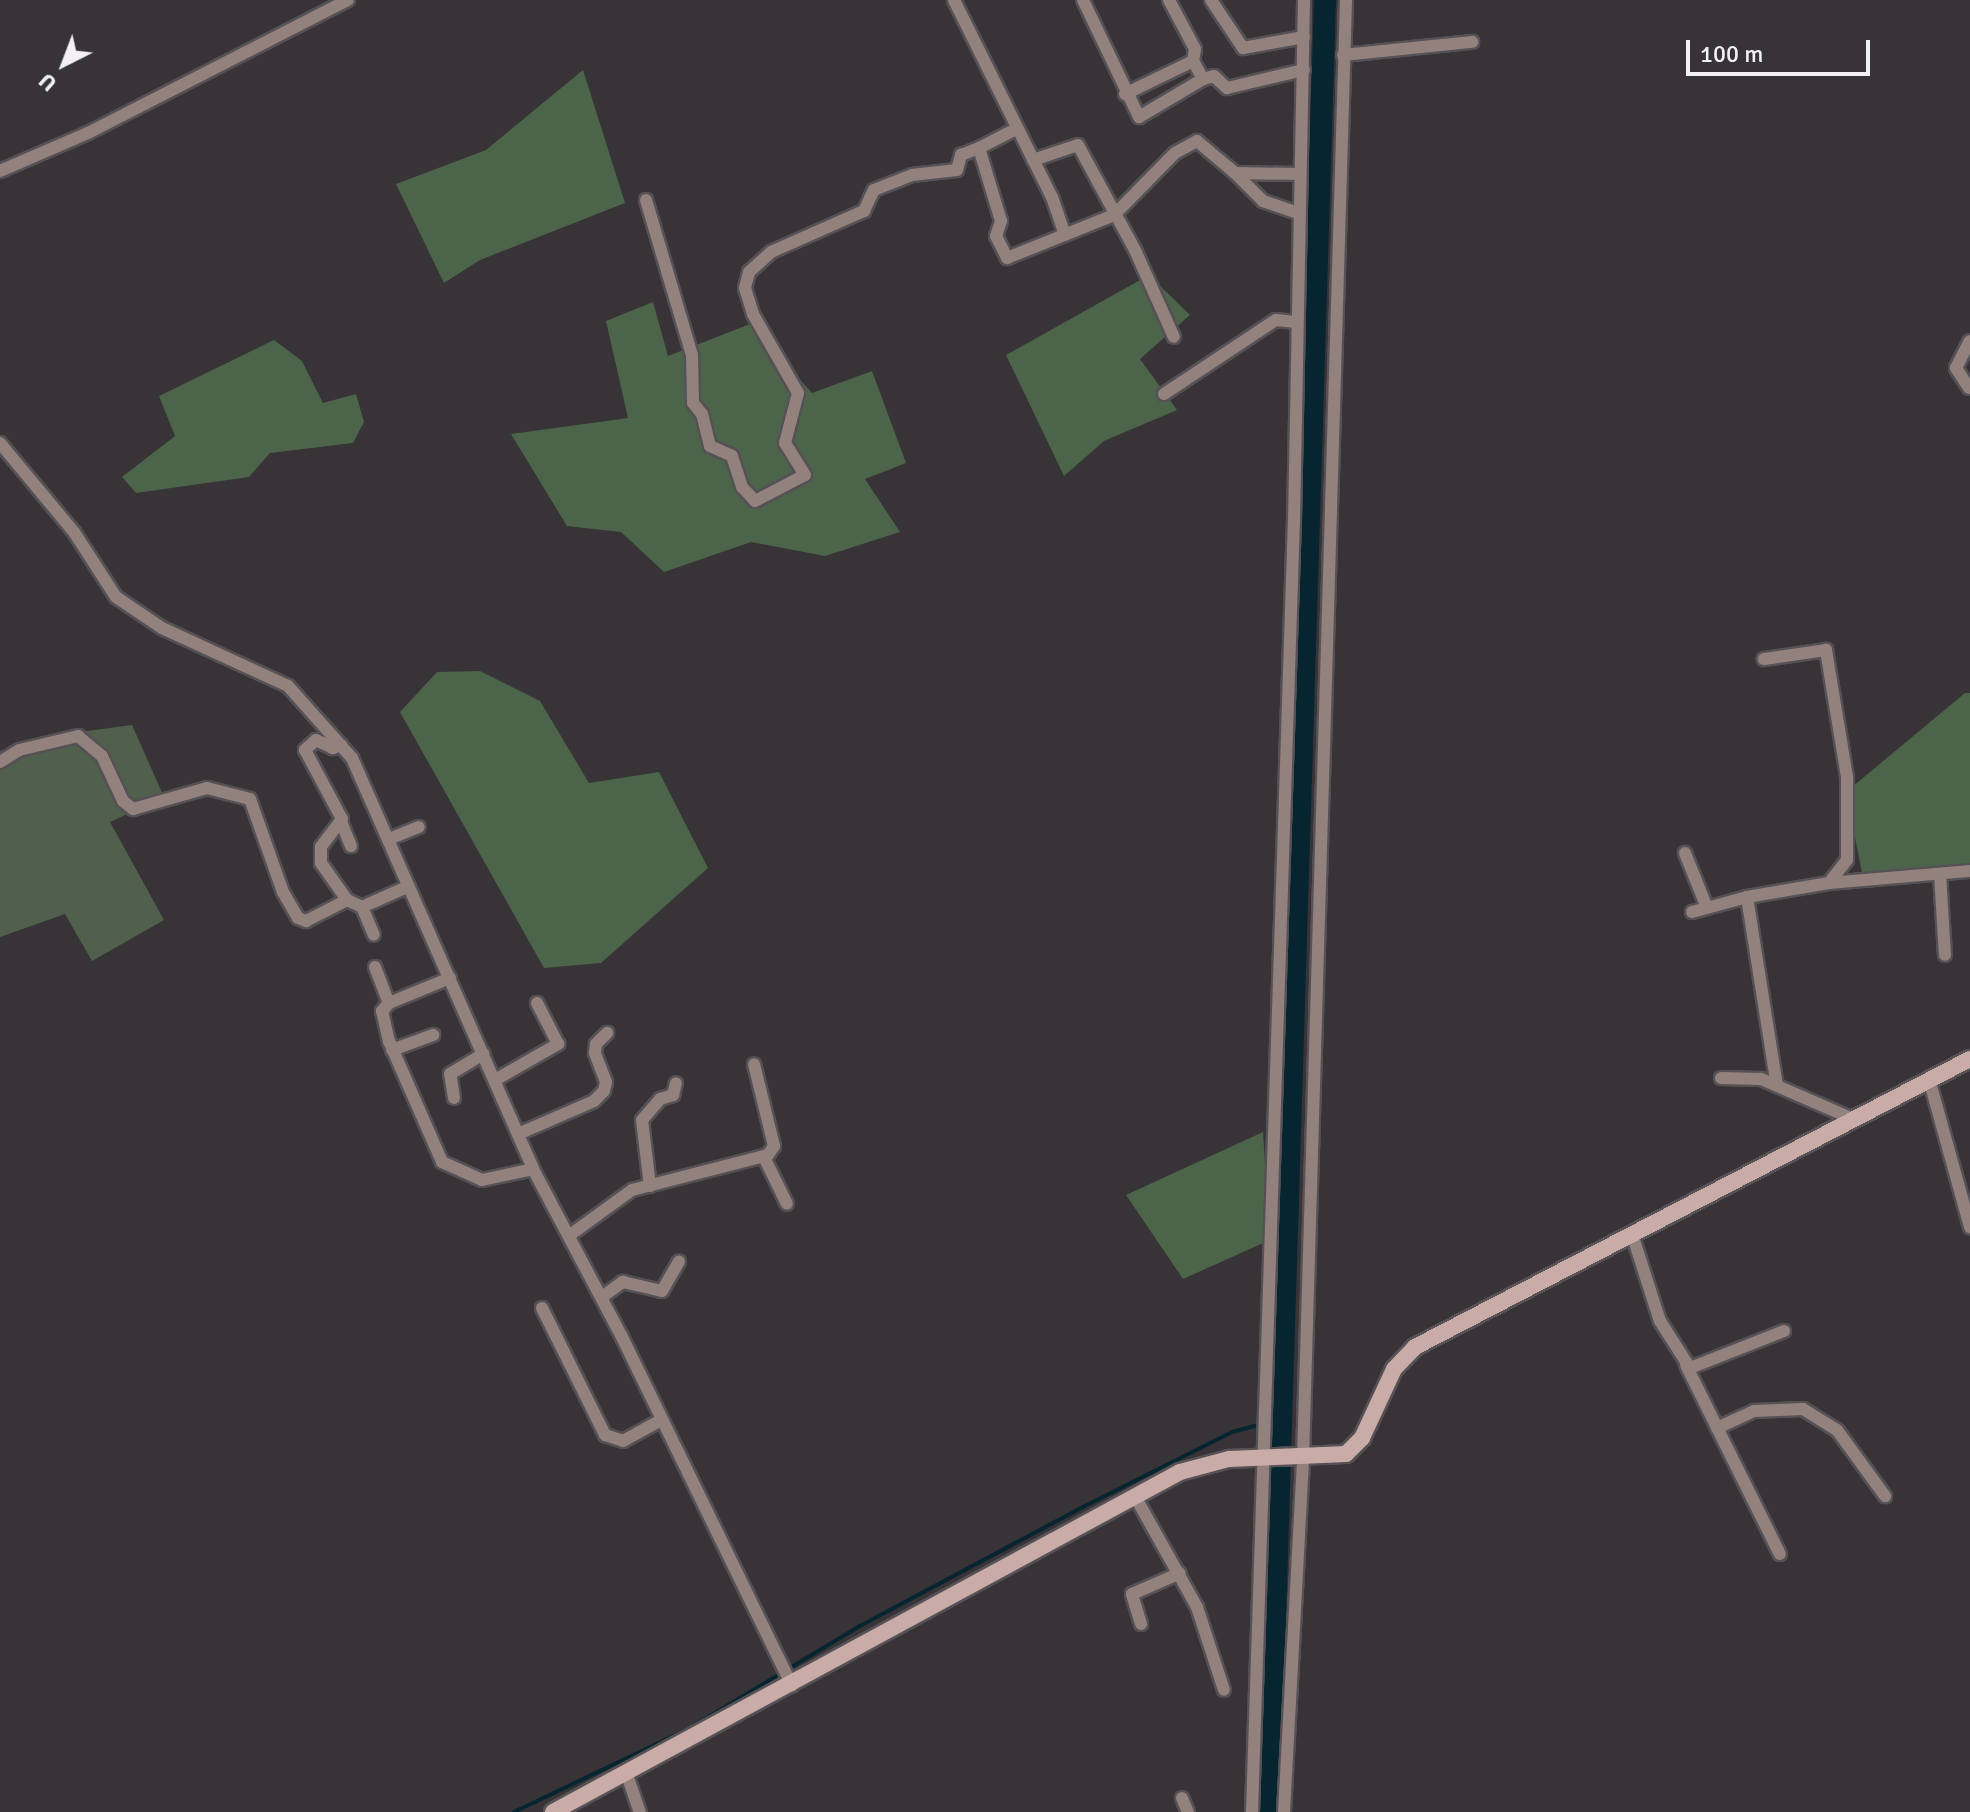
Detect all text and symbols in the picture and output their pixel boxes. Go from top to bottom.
north arrow [24,24,104,104]
scale bar [1690,24,1874,74]
text: 100 m [1700,39,1763,69]
text: U [33,67,62,97]

